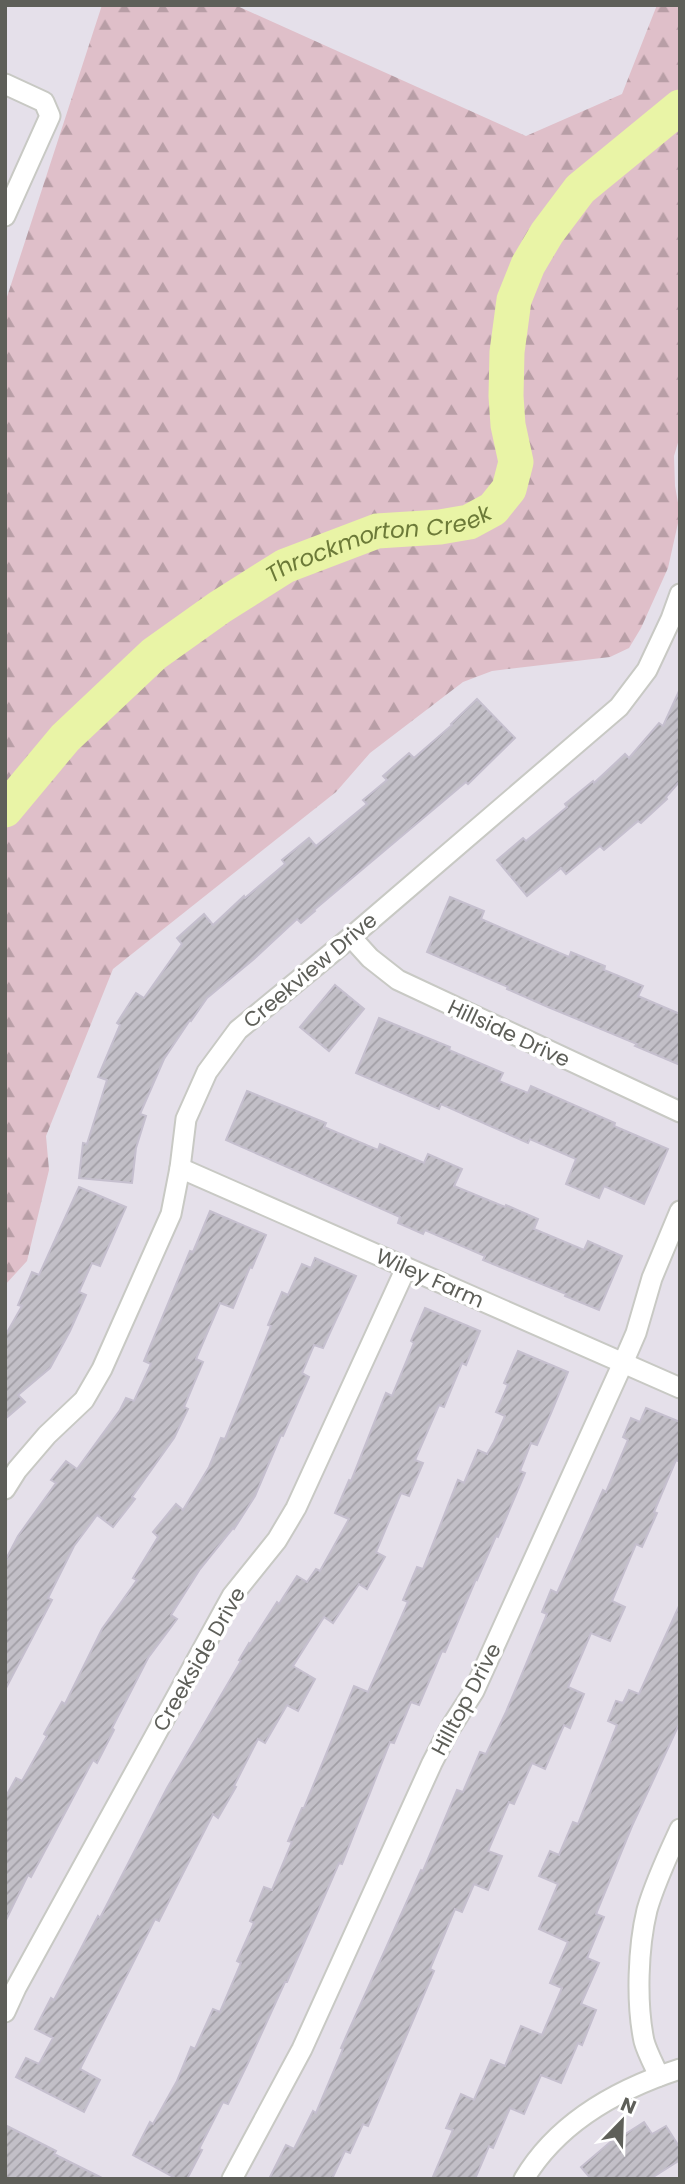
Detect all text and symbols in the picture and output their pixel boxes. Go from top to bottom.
water label: Throckmorton Creek [259,496,498,590]
street label: Creekview Drive [237,905,383,1035]
street label: Hillside Drive [443,992,575,1074]
street label: Wiley Farm [371,1241,489,1315]
street label: Creekside Drive [146,1581,252,1737]
street label: Hilltop Drive [424,1638,508,1760]
north arrow [587,2086,657,2156]
text: N [617,2091,640,2121]

